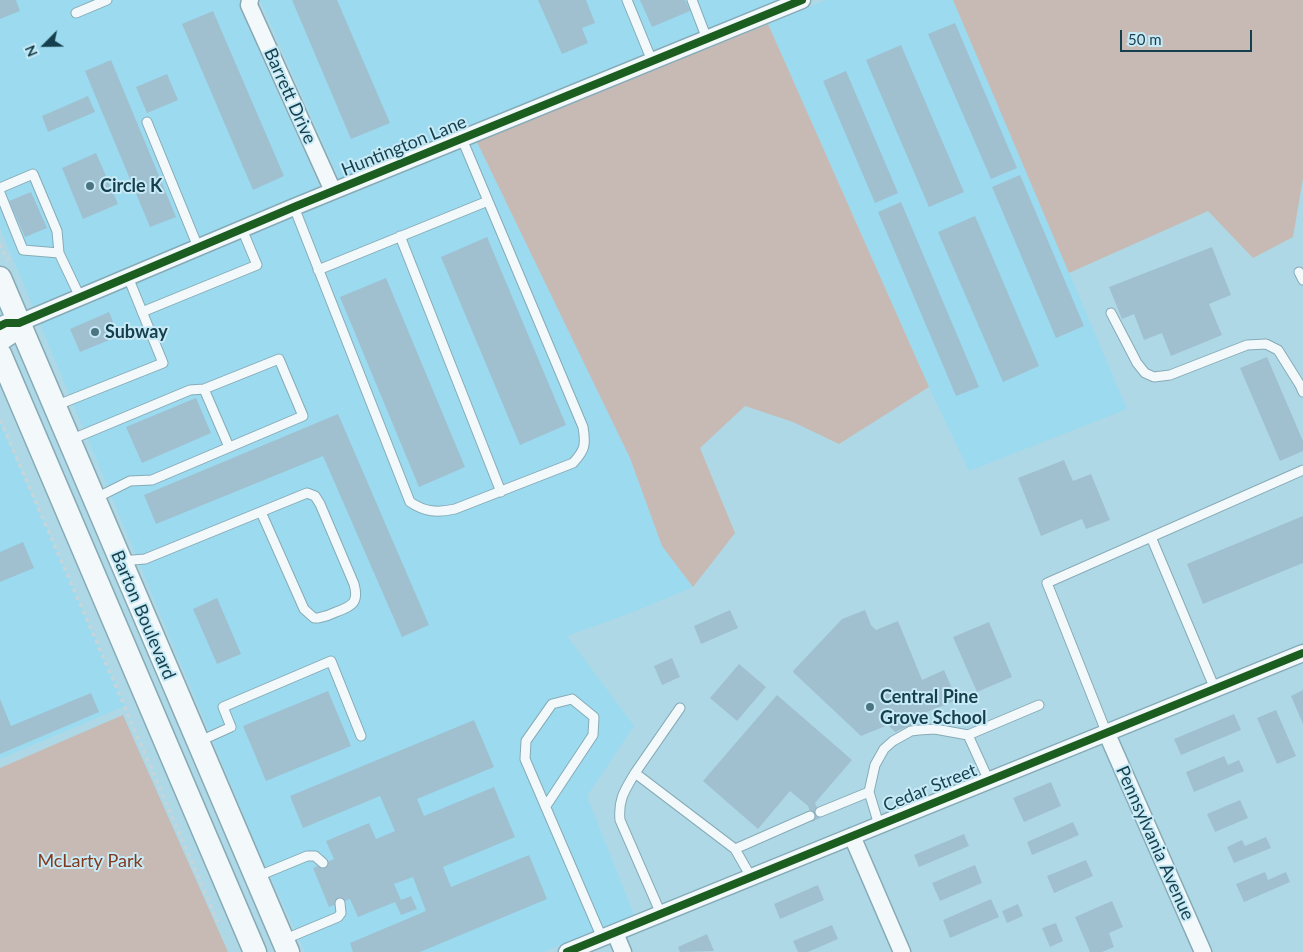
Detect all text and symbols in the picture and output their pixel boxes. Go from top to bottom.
north arrow [20,20,70,70]
scale bar [1123,20,1256,52]
text: 50 m [1128,30,1162,48]
text: N [21,43,41,59]
street label: Barrett Drive [259,45,321,147]
street label: Huntington Lane [338,111,470,181]
place label: Circle K [100,175,162,197]
marker: Circle K [84,180,96,192]
place label: Subway [105,321,168,343]
marker: Subway [89,326,101,338]
street label: Barton Boulevard [106,547,180,683]
place label: Central Pine Grove School [880,686,986,729]
marker: Central Pine Grove School [864,701,876,713]
street label: Cedar Street [880,759,980,817]
street label: Pennsylvania Avenue [1111,762,1199,924]
park label: McLarty Park [37,850,143,872]

